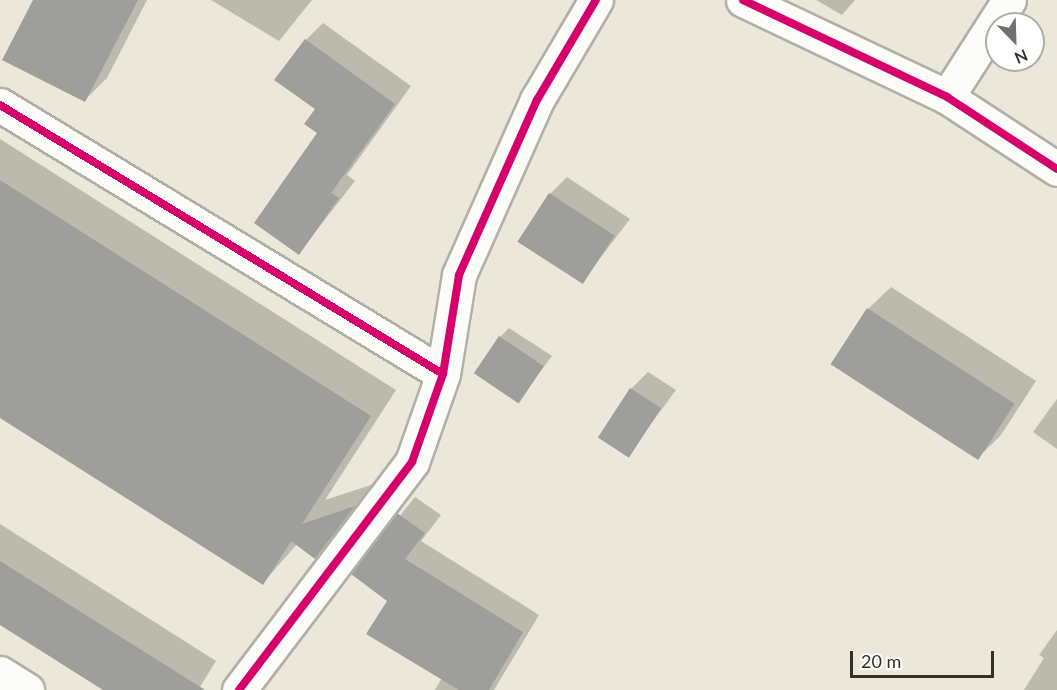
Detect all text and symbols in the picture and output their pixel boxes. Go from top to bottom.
north arrow [985,12,1045,72]
text: N [1012,46,1031,68]
scale bar [853,639,997,677]
text: 20 m [861,650,901,672]

